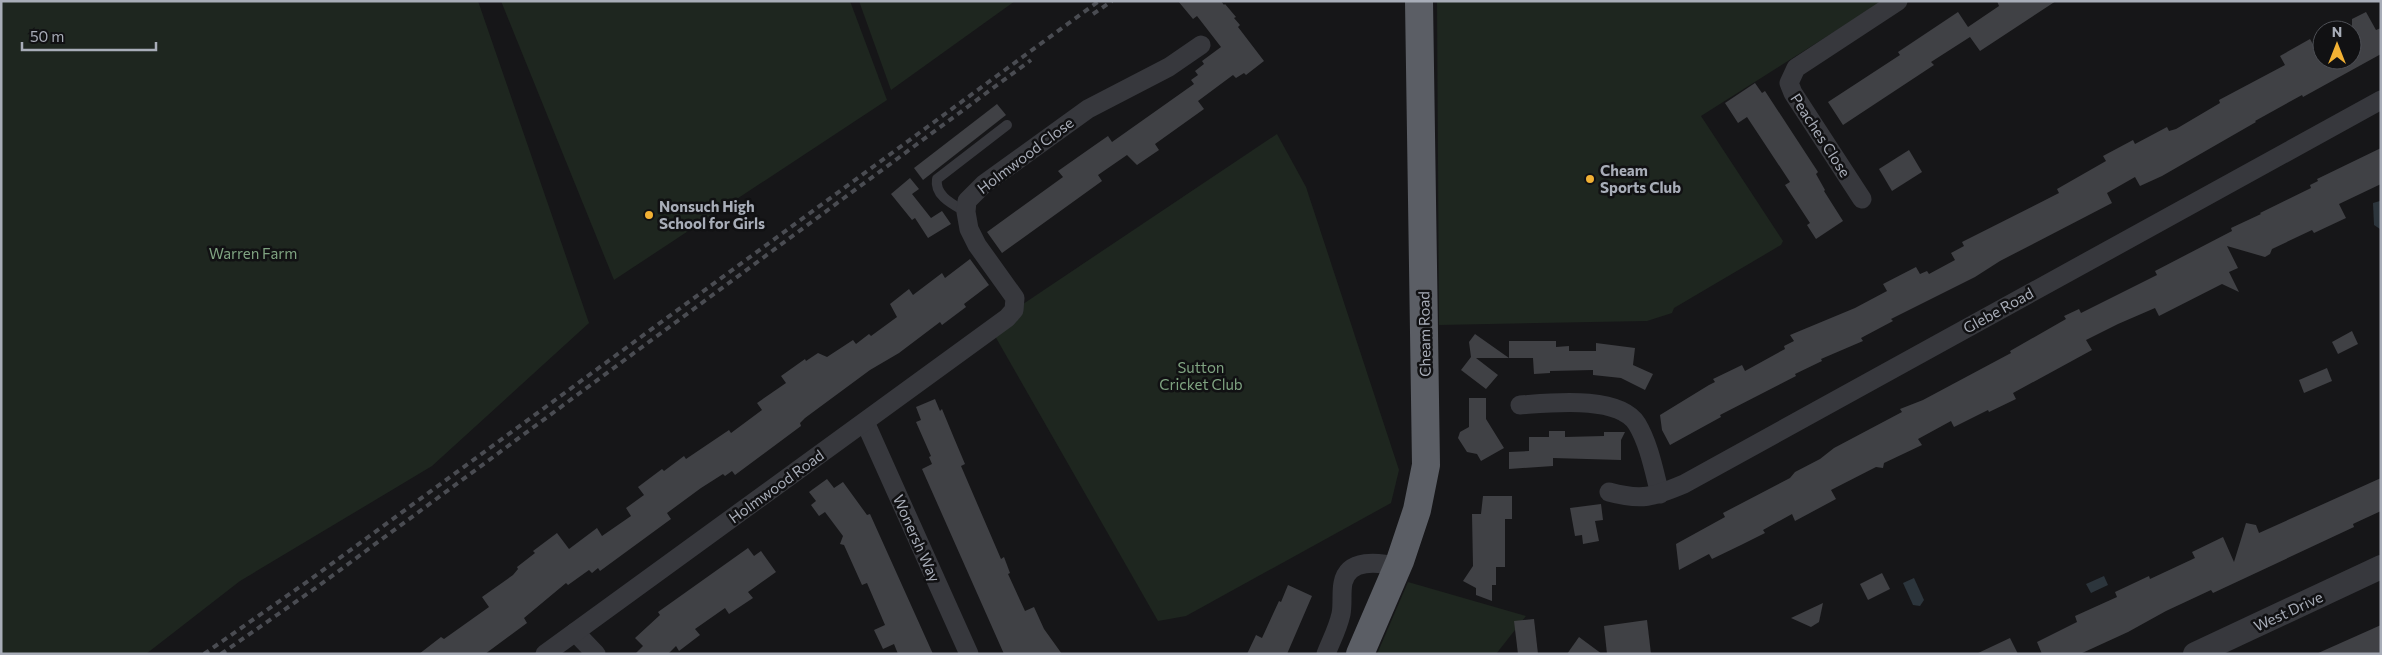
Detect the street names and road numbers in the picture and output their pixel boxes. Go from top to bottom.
street label: Peaches Close [1787,90,1855,180]
street label: Holmwood Close [973,113,1077,197]
street label: Glebe Road [1960,283,2036,337]
street label: Cheam Road [1414,291,1434,377]
street label: Holmwood Road [725,445,827,527]
street label: Wonersh Way [890,492,944,585]
street label: West Drive [2251,587,2326,635]

